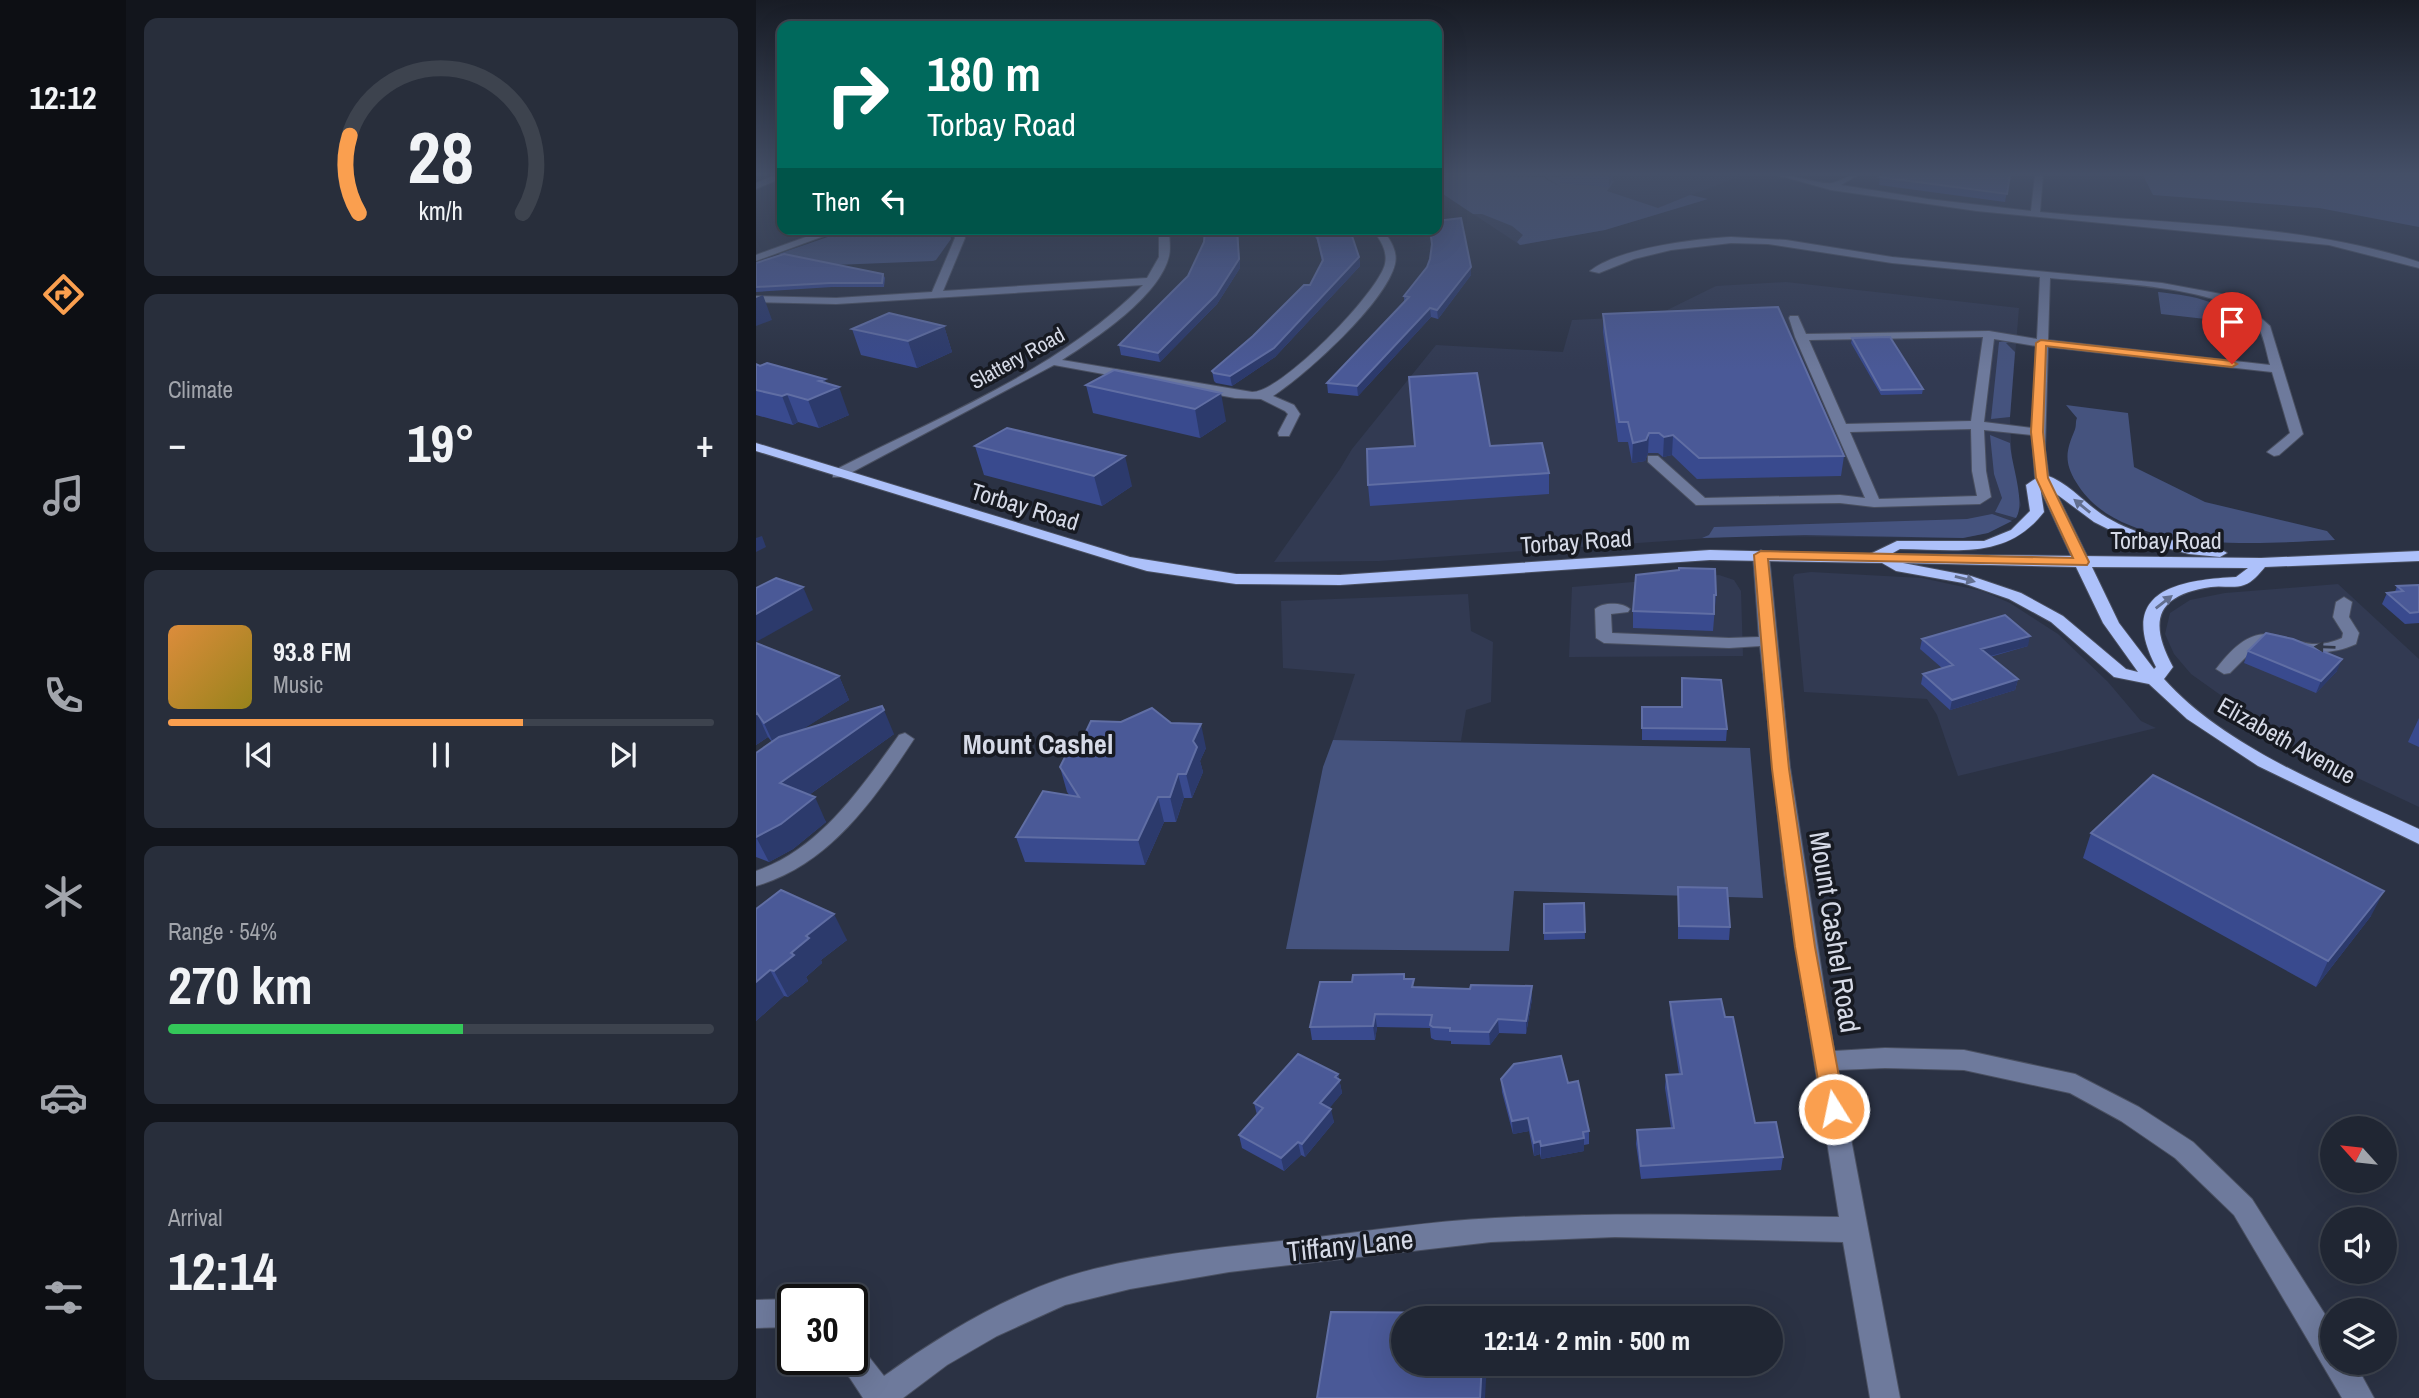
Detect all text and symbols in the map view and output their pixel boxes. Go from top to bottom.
text: 180 m [927,40,1041,106]
icon: right [812,49,903,140]
text: 12:12 [29,76,97,119]
text: Torbay Road [927,103,1076,146]
text: 28 [408,108,474,206]
icon: left [875,182,913,220]
text: Then [812,184,861,219]
text: km/h [419,194,463,228]
icon: directions [39,270,88,319]
pin [2202,292,2262,364]
icon: arrive [2213,303,2251,341]
street label: Slattery Road [964,320,1070,396]
text: Climate [168,374,233,405]
text: 19° [407,408,475,478]
text: − [168,418,186,469]
text: + [696,418,714,469]
icon: music [39,471,88,520]
street label: Torbay Road [967,474,1083,538]
one-way arrow [2073,498,2091,513]
street label: Torbay Road [1519,521,1633,561]
street label: Torbay Road [2110,524,2222,556]
one-way arrow [1954,574,1976,585]
one-way arrow [2154,594,2172,609]
text: 93.8 FM [273,634,351,669]
one-way arrow [2314,641,2336,652]
text: Music [273,669,323,700]
icon: phone [39,671,88,720]
street label: Elizabeth Avenue [2212,689,2362,791]
district label: Mount Cashel [963,725,1113,763]
icon: previous [240,736,278,774]
icon: pause [422,736,460,774]
icon: next [604,736,642,774]
street label: Mount Cashel Road [1800,829,1870,1035]
icon: climate [39,872,88,921]
text: Range · 54% [168,916,277,947]
text: 270 km [168,950,313,1020]
position arrow [1797,1072,1871,1146]
icon: car [39,1073,88,1122]
north arrow [2320,1116,2398,1194]
map controls [2320,1116,2397,1375]
text: Arrival [168,1202,223,1233]
button: sound [2320,1207,2397,1284]
street label: Tiffany Lane [1285,1219,1415,1271]
text: 12:14 [168,1236,277,1306]
icon: filters [39,1273,88,1322]
speed limit sign: 30 [777,1284,868,1375]
button: layers [2320,1298,2397,1375]
text: 12:14 · 2 min · 500 m [1484,1323,1690,1358]

